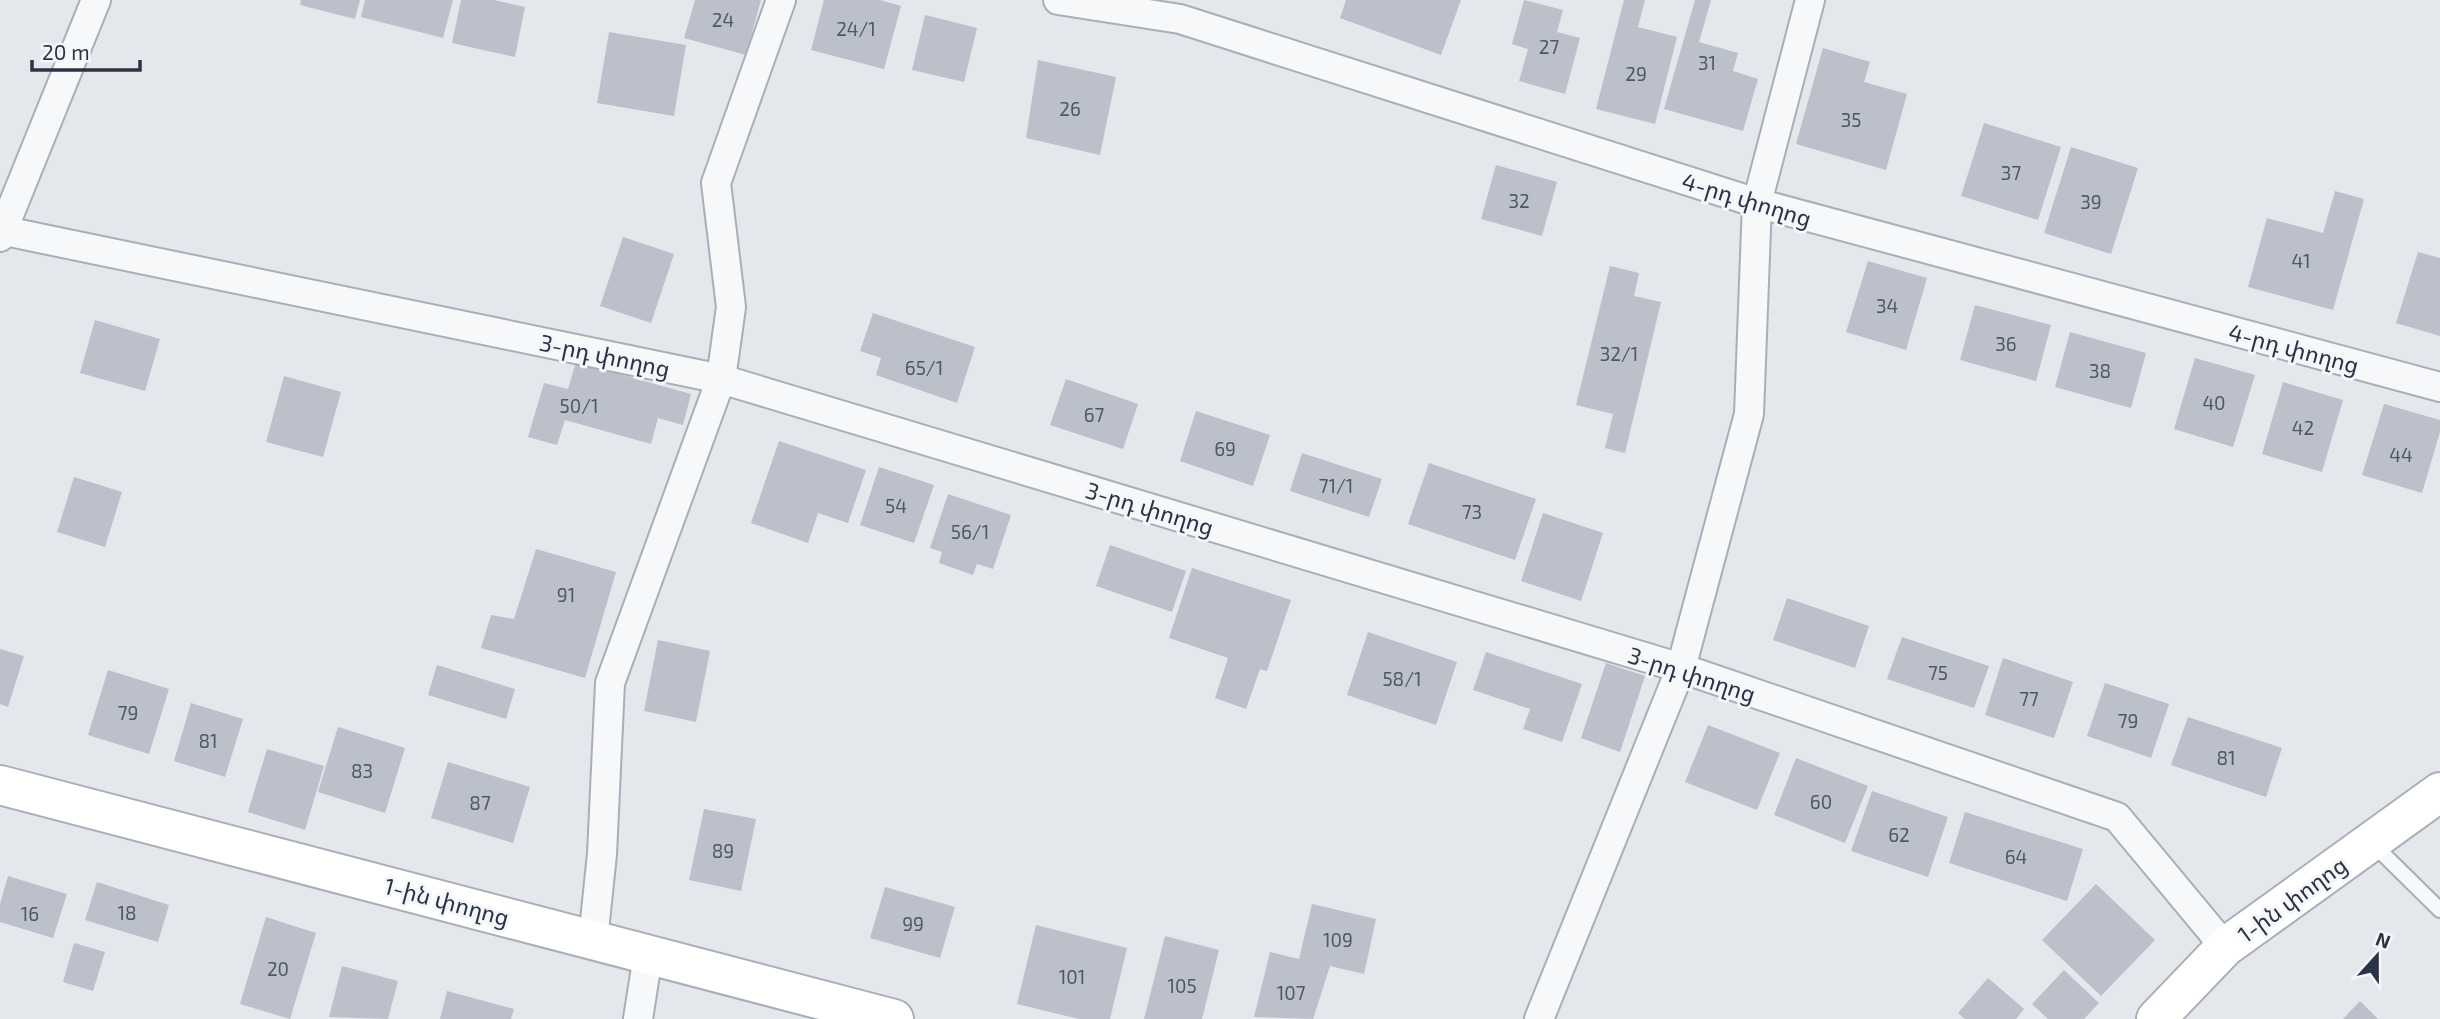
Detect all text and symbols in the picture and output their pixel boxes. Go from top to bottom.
house number: 24 [712,8,734,31]
house number: 24/1 [836,17,876,40]
scale bar [32,28,140,72]
house number: 27 [1539,35,1559,58]
text: 20 m [42,39,90,64]
house number: 31 [1698,51,1716,74]
house number: 29 [1625,62,1647,85]
house number: 26 [1059,97,1081,120]
house number: 35 [1841,108,1861,131]
house number: 37 [2001,161,2021,184]
street label: 4-րդ փողոց [1679,166,1815,233]
house number: 32 [1508,189,1530,212]
house number: 39 [2080,190,2102,213]
house number: 41 [2291,249,2311,272]
house number: 34 [1876,294,1898,317]
street label: 4-րդ փողոց [2225,317,2362,380]
street label: 3-րդ փողոց [537,328,673,383]
house number: 36 [1995,332,2017,355]
house number: 32/1 [1600,342,1638,365]
house number: 65/1 [905,356,943,379]
house number: 38 [2089,359,2111,382]
house number: 40 [2202,391,2226,414]
house number: 50/1 [559,394,599,417]
house number: 67 [1084,403,1105,426]
house number: 42 [2292,416,2314,439]
house number: 69 [1214,437,1236,460]
house number: 44 [2389,443,2413,466]
house number: 71/1 [1319,474,1353,497]
street label: 3-րդ փողոց [1082,475,1217,542]
house number: 54 [885,494,907,517]
house number: 73 [1462,500,1482,523]
house number: 56/1 [951,520,989,543]
house number: 91 [557,583,575,606]
street label: 3-րդ փողոց [1624,640,1759,709]
house number: 75 [1928,661,1948,684]
house number: 58/1 [1382,667,1422,690]
house number: 77 [2019,687,2039,710]
house number: 79 [118,701,138,724]
house number: 79 [2118,709,2138,732]
house number: 81 [198,729,218,752]
house number: 81 [2216,746,2236,769]
house number: 83 [351,759,373,782]
house number: 60 [1810,790,1832,813]
house number: 87 [469,791,491,814]
house number: 62 [1888,823,1910,846]
house number: 89 [712,839,734,862]
house number: 64 [2005,845,2027,868]
street label: 1-ին փողոց [2232,850,2353,949]
street label: 1-ին փողոց [381,871,512,932]
house number: 18 [117,901,137,924]
house number: 16 [21,902,39,925]
house number: 99 [902,912,924,935]
north arrow [2342,921,2412,991]
text: N [2373,926,2394,953]
house number: 109 [1323,928,1353,951]
house number: 20 [267,957,289,980]
house number: 101 [1059,965,1085,988]
house number: 105 [1167,974,1197,997]
house number: 107 [1277,981,1306,1004]

